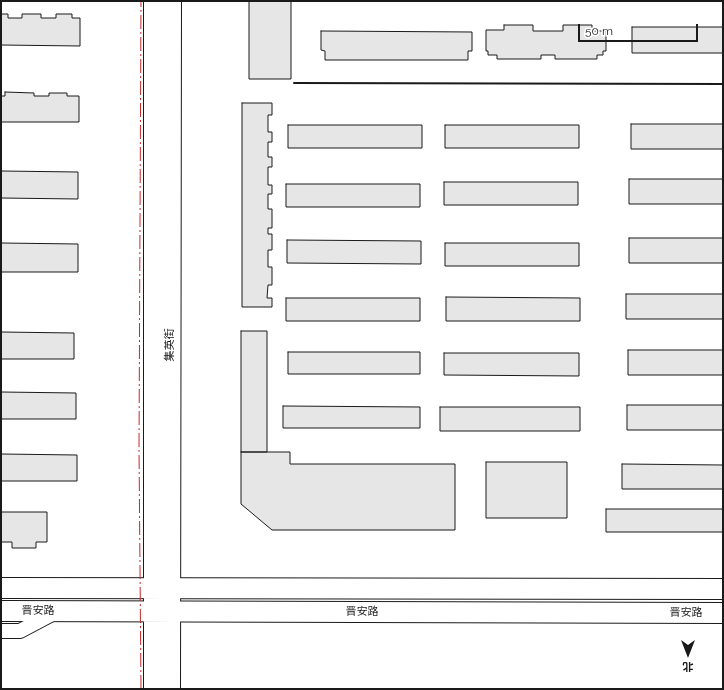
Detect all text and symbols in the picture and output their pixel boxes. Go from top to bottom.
scale bar [580,16,700,42]
text: 50 m [585,24,613,38]
street label: 集英街 [163,329,177,361]
street label: 晋安路 [22,604,54,618]
street label: 晋安路 [346,605,378,619]
street label: 晋安路 [670,606,702,620]
north arrow [668,634,708,674]
text: 北 [683,660,694,673]

